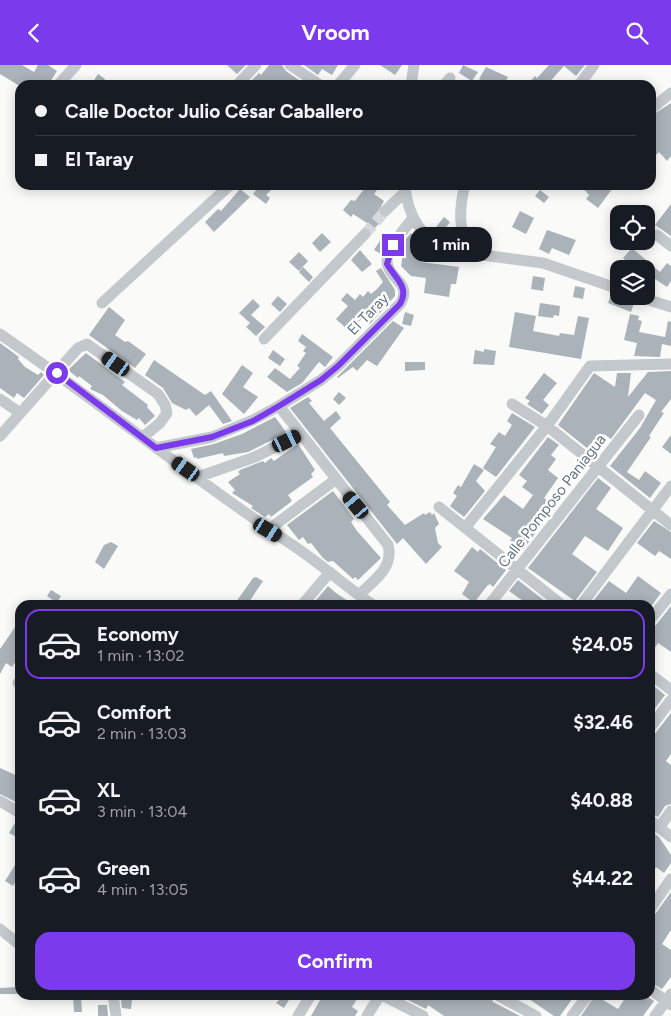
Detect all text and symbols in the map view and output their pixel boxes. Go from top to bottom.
icon: back [20,19,48,47]
text: Vroom [301,19,370,46]
icon: search [623,19,651,47]
text: Calle Doctor Julio César Caballero [65,100,363,123]
text: El Taray [65,148,133,171]
map controls [610,205,655,305]
button: locate [610,205,655,250]
callout: 1 min [410,227,493,263]
route end [382,234,404,256]
text: 1 min [432,235,470,254]
button: layers [610,260,655,305]
street label: El Taray [344,289,392,339]
car [99,349,132,379]
route start [46,362,68,384]
car [270,428,303,454]
street label: Calle Pomposo Paniagua [494,431,610,571]
car [169,454,202,484]
car [340,489,371,521]
car [251,516,284,544]
icon: car [37,622,82,667]
text: Economy [97,623,179,646]
text: $24.05 [571,633,633,656]
text: 1 min · 13:02 [97,646,184,665]
icon: car [37,700,82,745]
text: Comfort [97,701,172,724]
text: $32.46 [573,711,633,734]
text: 2 min · 13:03 [97,724,186,743]
icon: car [37,778,82,823]
text: XL [97,779,120,802]
text: $40.88 [570,789,633,812]
text: 3 min · 13:04 [97,802,187,821]
icon: car [37,856,82,901]
text: Green [97,857,150,880]
text: $44.22 [572,867,633,890]
text: 4 min · 13:05 [97,880,188,899]
button: Confirm [35,932,635,990]

